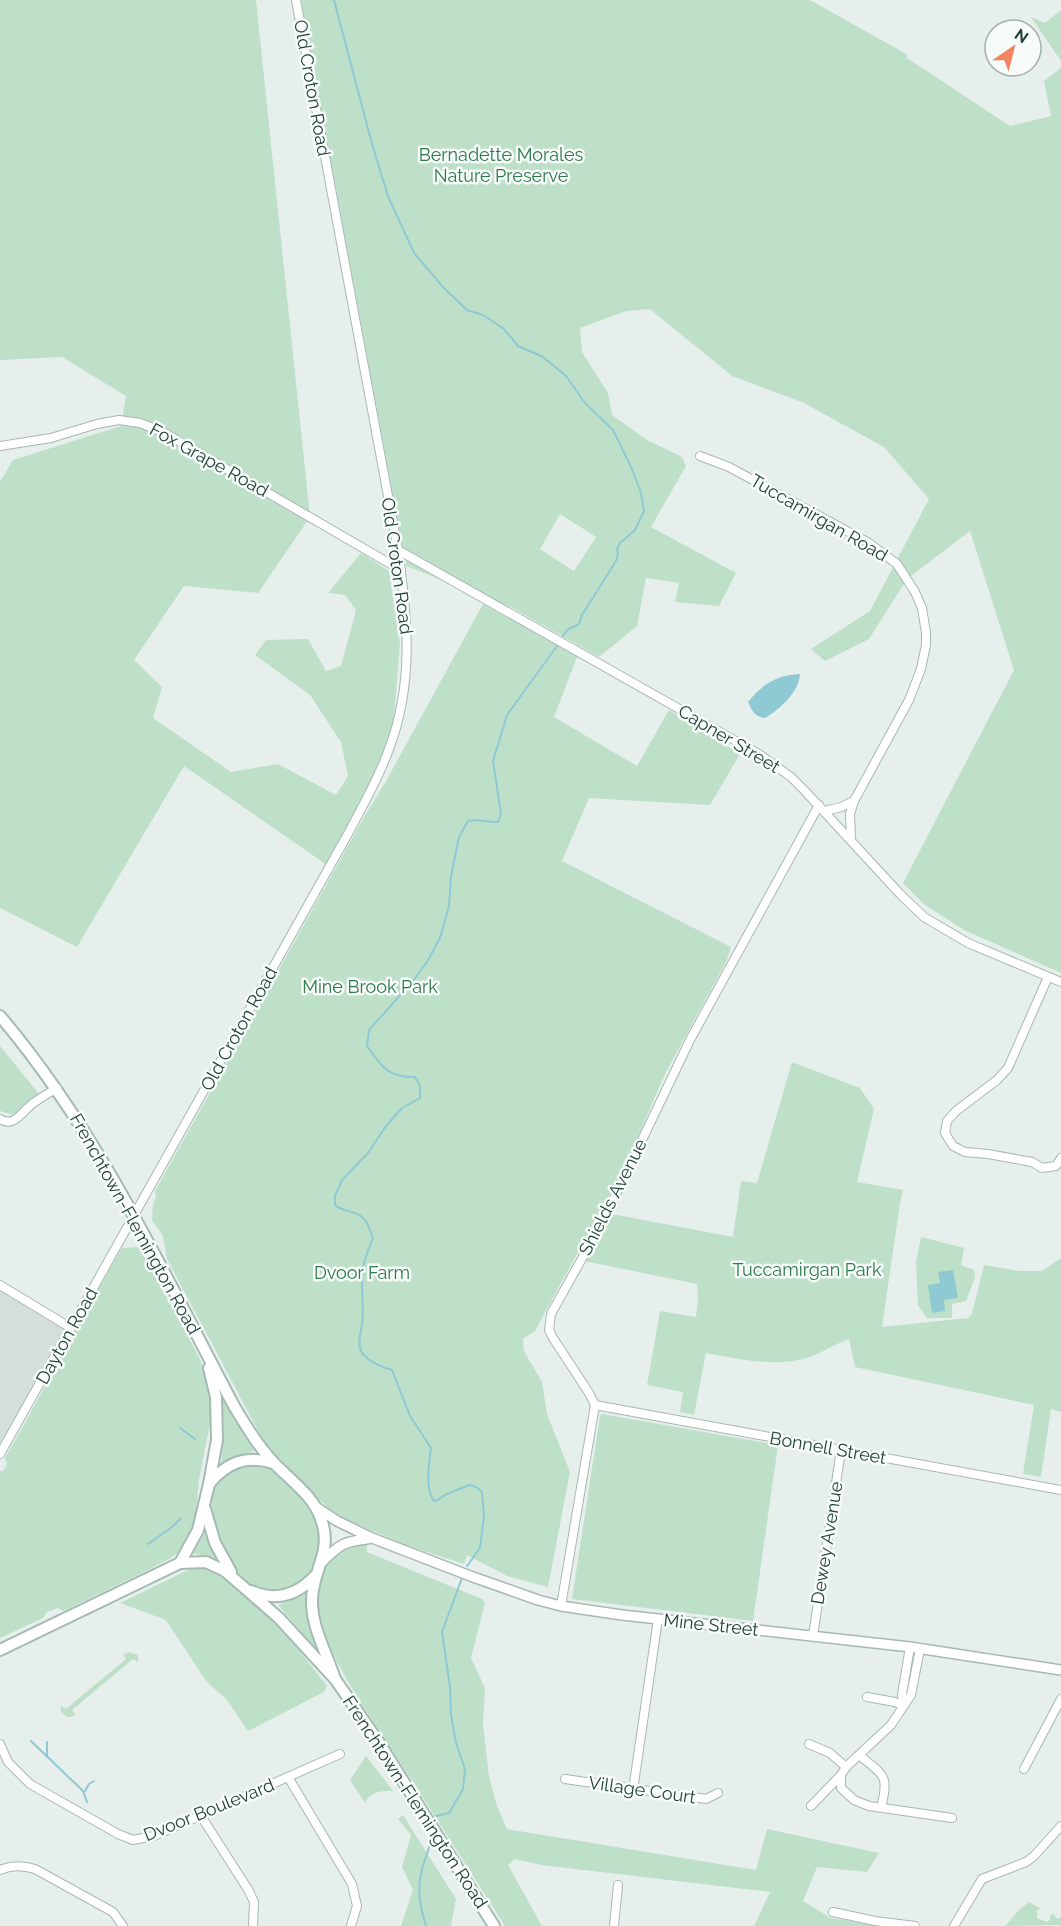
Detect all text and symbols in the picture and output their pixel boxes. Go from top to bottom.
street label: Old Croton Road [290,18,335,158]
north arrow [983,18,1043,78]
text: N [1011,25,1032,47]
park label: Bernadette Morales Nature Preserve [419,144,584,186]
street label: Fox Grape Road [146,418,272,501]
street label: Tuccamirgan Road [747,470,892,566]
street label: Old Croton Road [377,496,417,636]
street label: Capner Street [675,700,784,777]
street label: Old Croton Road [196,963,281,1094]
park label: Mine Brook Park [302,976,438,997]
street label: Frenchtown-Flemington Road [66,1110,205,1338]
street label: Shields Avenue [574,1135,651,1259]
park label: Tuccamirgan Park [733,1259,882,1280]
park label: Dvoor Farm [314,1262,410,1283]
street label: Dayton Road [31,1284,102,1388]
street label: Bonnell Street [768,1427,888,1468]
street label: Dewey Avenue [806,1479,847,1606]
street label: Mine Street [663,1609,760,1640]
street label: Frenchtown-Flemington Road [339,1691,492,1912]
street label: Village Court [587,1772,697,1807]
street label: Dvoor Boulevard [140,1774,277,1845]

